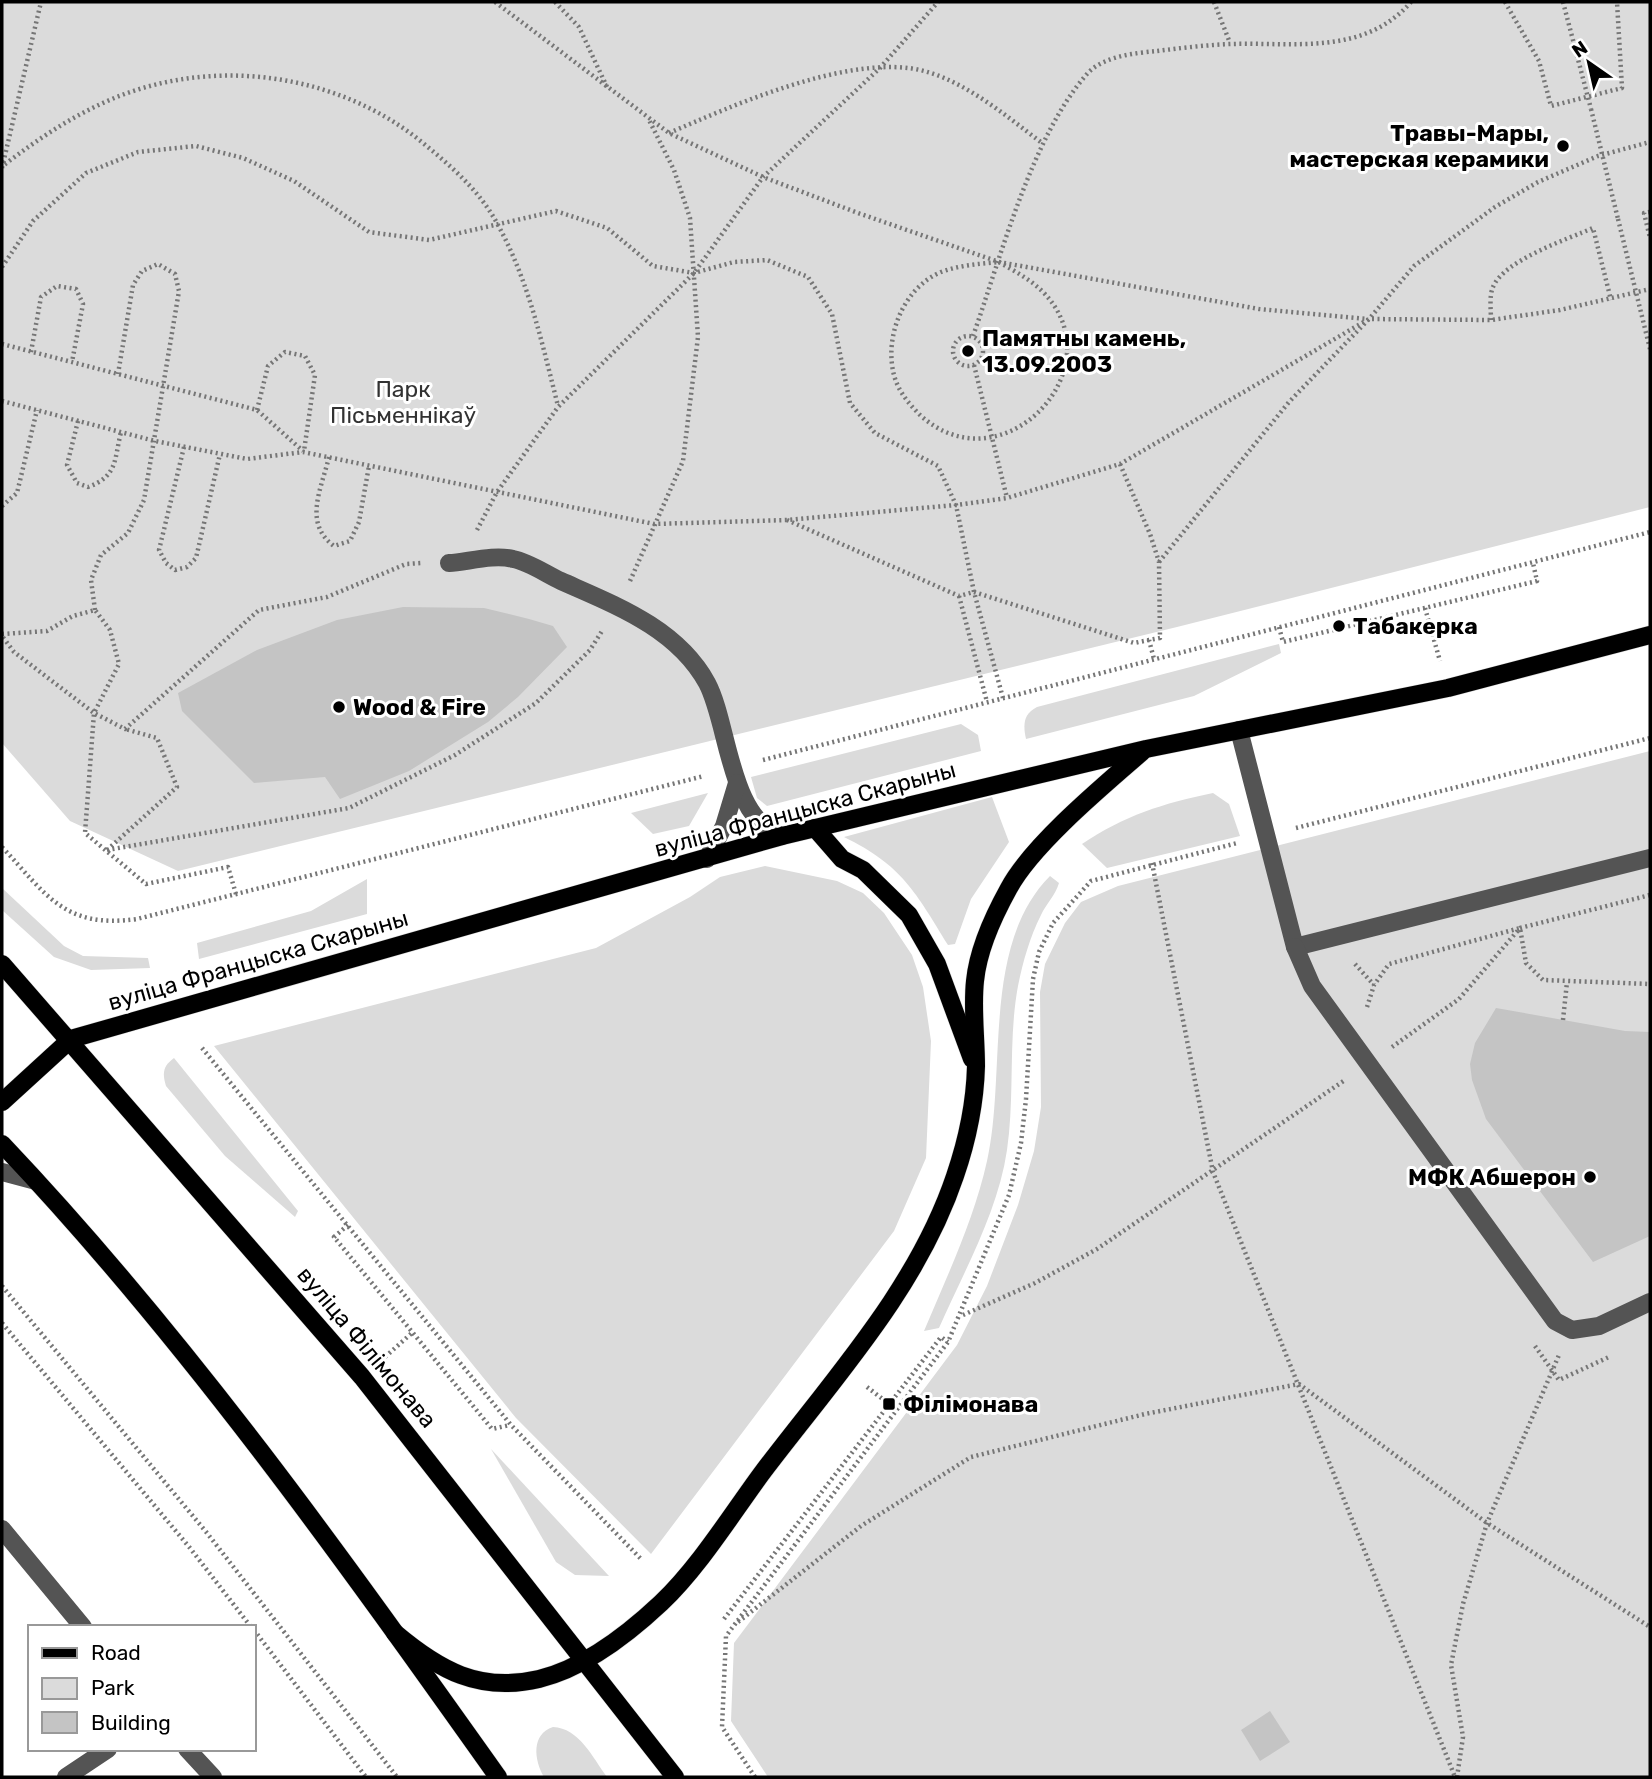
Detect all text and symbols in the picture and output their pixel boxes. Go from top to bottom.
north arrow [1554,28,1624,98]
text: N [1568,36,1592,63]
place label: Травы-Мары, мастерская керамики [1289,119,1549,173]
marker: Травы-Мары, мастерская керамики [1555,138,1571,154]
place label: Памятны камень, 13.09.2003 [982,324,1186,378]
marker: Памятны камень, 13.09.2003 [960,343,976,359]
park label: Парк Пісьменнікаў [330,375,476,429]
place label: Табакерка [1353,612,1478,640]
marker: Табакерка [1331,618,1347,634]
place label: Wood & Fire [353,693,486,721]
marker: Wood & Fire [331,699,347,715]
street label: вуліца Францыска Скарыны [651,755,959,863]
street label: вуліца Францыска Скарыны [105,904,411,1016]
place label: МФК Абшерон [1408,1163,1576,1191]
marker: МФК Абшерон [1582,1169,1598,1185]
street label: вуліца Філімонава [291,1261,443,1433]
place label: Філімонава [903,1390,1038,1418]
marker: Філімонава [881,1396,897,1412]
legend [28,1625,256,1751]
text: Road [91,1640,141,1665]
text: Park [91,1675,135,1700]
text: Building [91,1710,171,1735]

